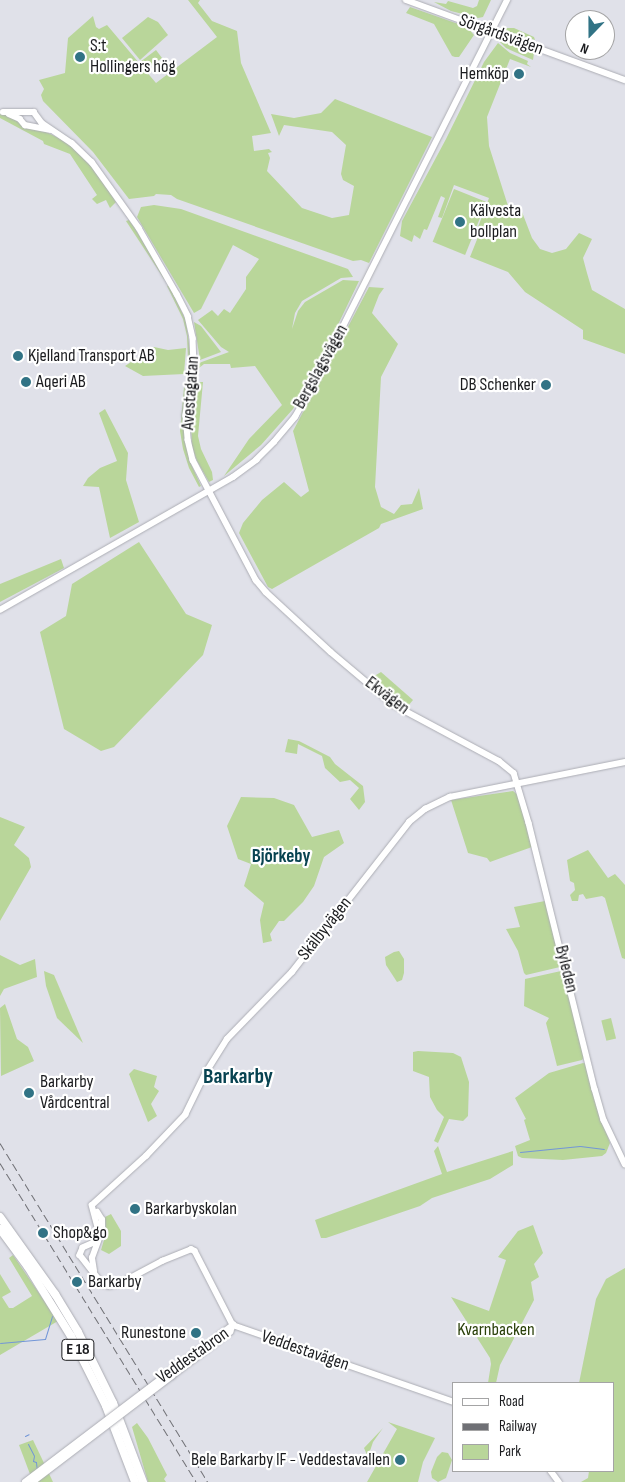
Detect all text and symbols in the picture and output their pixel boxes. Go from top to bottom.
street label: Sörgårdsvägen [456,10,546,60]
north arrow [565,10,615,60]
place label: S:t Hollingers hög [90,36,176,78]
text: N [578,39,591,58]
marker: S:t Hollingers hög [74,51,86,63]
place label: Hemköp [460,63,509,85]
marker: Hemköp [513,68,525,80]
place label: Kälvesta bollplan [470,201,521,243]
marker: Kälvesta bollplan [454,216,466,228]
street label: Bergslagsvägen [289,321,353,413]
place label: Kjelland Transport AB [28,345,155,367]
marker: Kjelland Transport AB [12,350,24,362]
street label: Avestagatan [178,355,204,431]
place label: Aqeri AB [36,371,86,393]
place label: DB Schenker [460,374,536,396]
marker: Aqeri AB [20,376,32,388]
marker: DB Schenker [540,379,552,391]
street label: Ekvägen [361,672,413,720]
district label: Björkeby [252,846,310,868]
street label: Skälbyvägen [293,893,357,965]
street label: Byleden [550,943,582,995]
district label: Barkarby [203,1064,273,1090]
place label: Barkarby Vårdcentral [40,1072,110,1114]
marker: Barkarby Vårdcentral [22,1086,36,1100]
place label: Barkarbyskolan [145,1198,237,1220]
marker: Barkarbyskolan [129,1203,141,1215]
place label: Shop&go [53,1222,107,1244]
marker: Shop&go [37,1227,49,1239]
place label: Barkarby [88,1271,141,1293]
marker: Barkarby [70,1275,84,1289]
park label: Kvarnbacken [457,1319,535,1341]
place label: Runestone [121,1322,186,1344]
street label: Veddestabron [153,1323,233,1389]
street label: Veddestavägen [258,1326,352,1376]
marker: Runestone [190,1327,202,1339]
road number: E 18 [60,1336,96,1364]
legend [452,1382,615,1472]
text: Road [499,1392,524,1411]
text: Railway [499,1417,537,1436]
text: Park [499,1442,521,1461]
place label: Bele Barkarby IF - Veddestavallen [191,1449,390,1471]
marker: Bele Barkarby IF - Veddestavallen [394,1454,406,1466]

